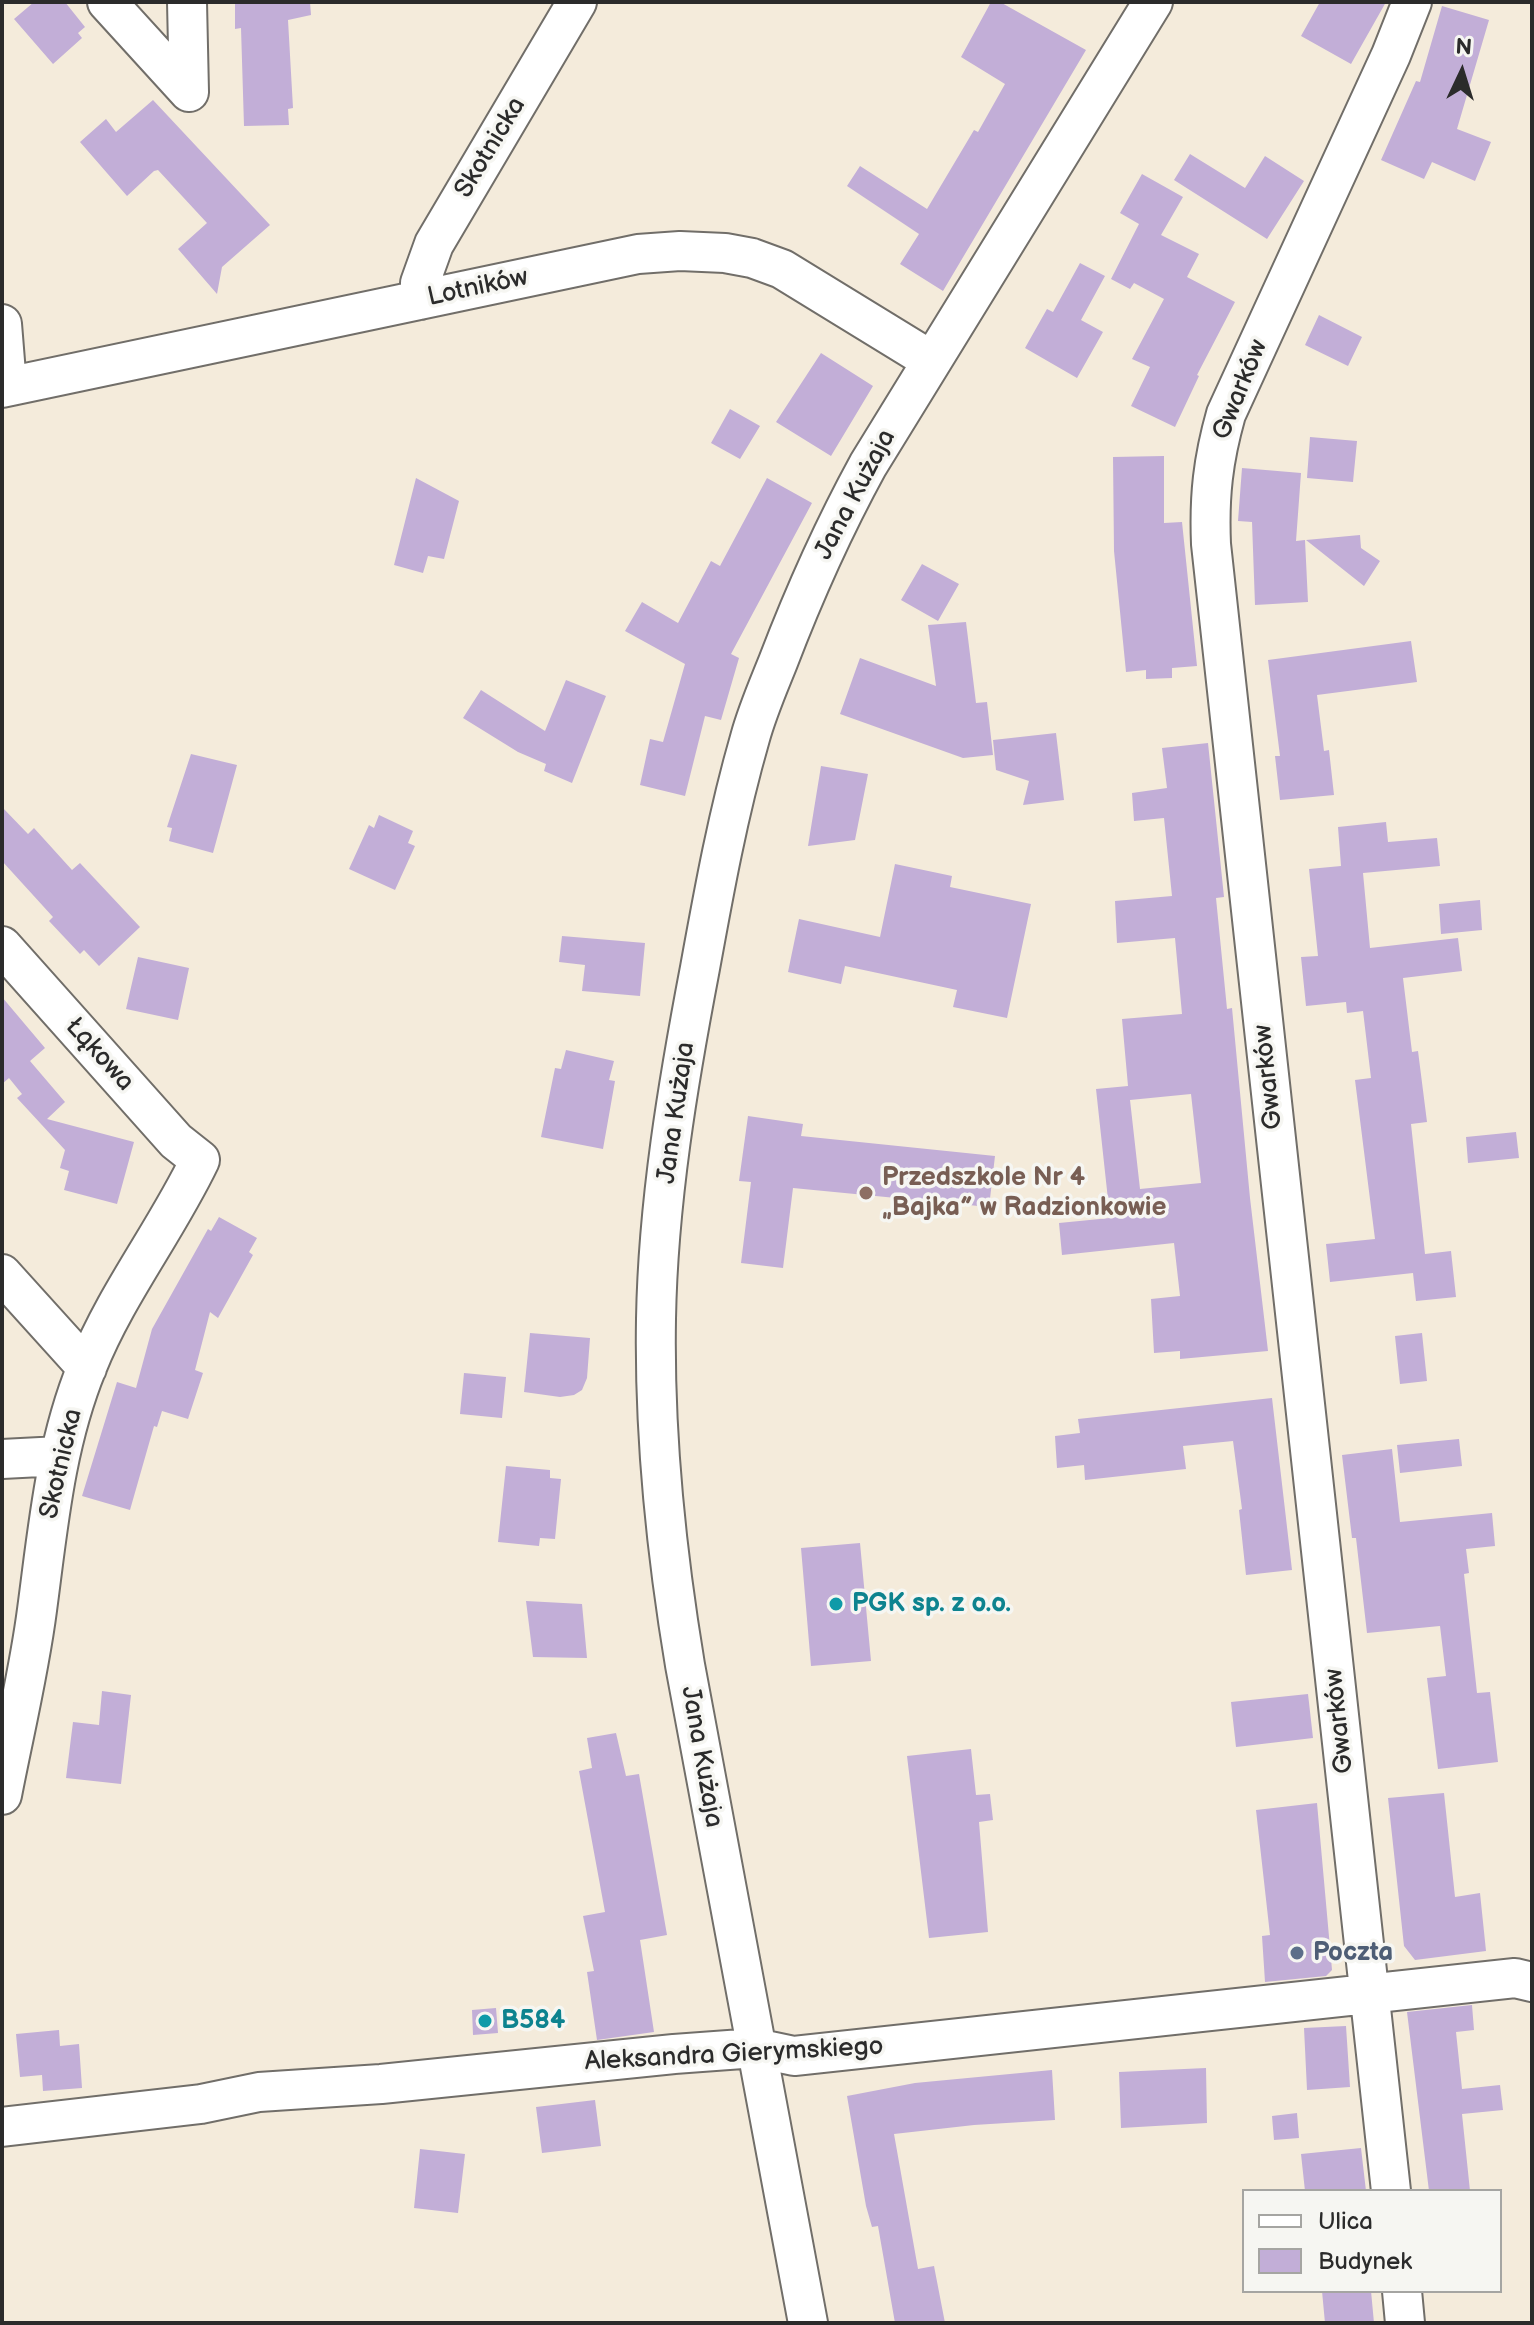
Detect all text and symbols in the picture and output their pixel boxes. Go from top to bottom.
north arrow [1422,32,1502,112]
text: N [1455,34,1473,62]
street label: Skotnicka [449,92,533,204]
street label: Lotników [425,262,531,314]
street label: Gwarków [1207,335,1275,445]
street label: Jana Kużaja [809,425,903,565]
street label: Łąkowa [58,1012,140,1098]
street label: Gwarków [1248,1023,1290,1131]
street label: Jana Kużaja [652,1040,702,1186]
place label: Przedszkole Nr 4 „Bajka” w Radzionkowie [882,1162,1166,1224]
marker: Przedszkole Nr 4 „Bajka” w Radzionkowie [857,1184,875,1202]
street label: Skotnicka [34,1406,90,1522]
place label: PGK sp. z o.o. [852,1588,1011,1620]
marker: PGK sp. z o.o. [827,1595,845,1613]
street label: Gwarków [1319,1667,1361,1775]
street label: Jana Kużaja [673,1684,729,1830]
place label: Poczta [1313,1937,1393,1969]
marker: Poczta [1288,1944,1306,1962]
place label: B584 [501,2005,565,2037]
marker: B584 [476,2012,494,2030]
street label: Aleksandra Gierymskiego [584,2032,884,2078]
legend [1242,2189,1502,2293]
text: Ulica [1318,2207,1373,2236]
text: Budynek [1318,2247,1412,2276]

